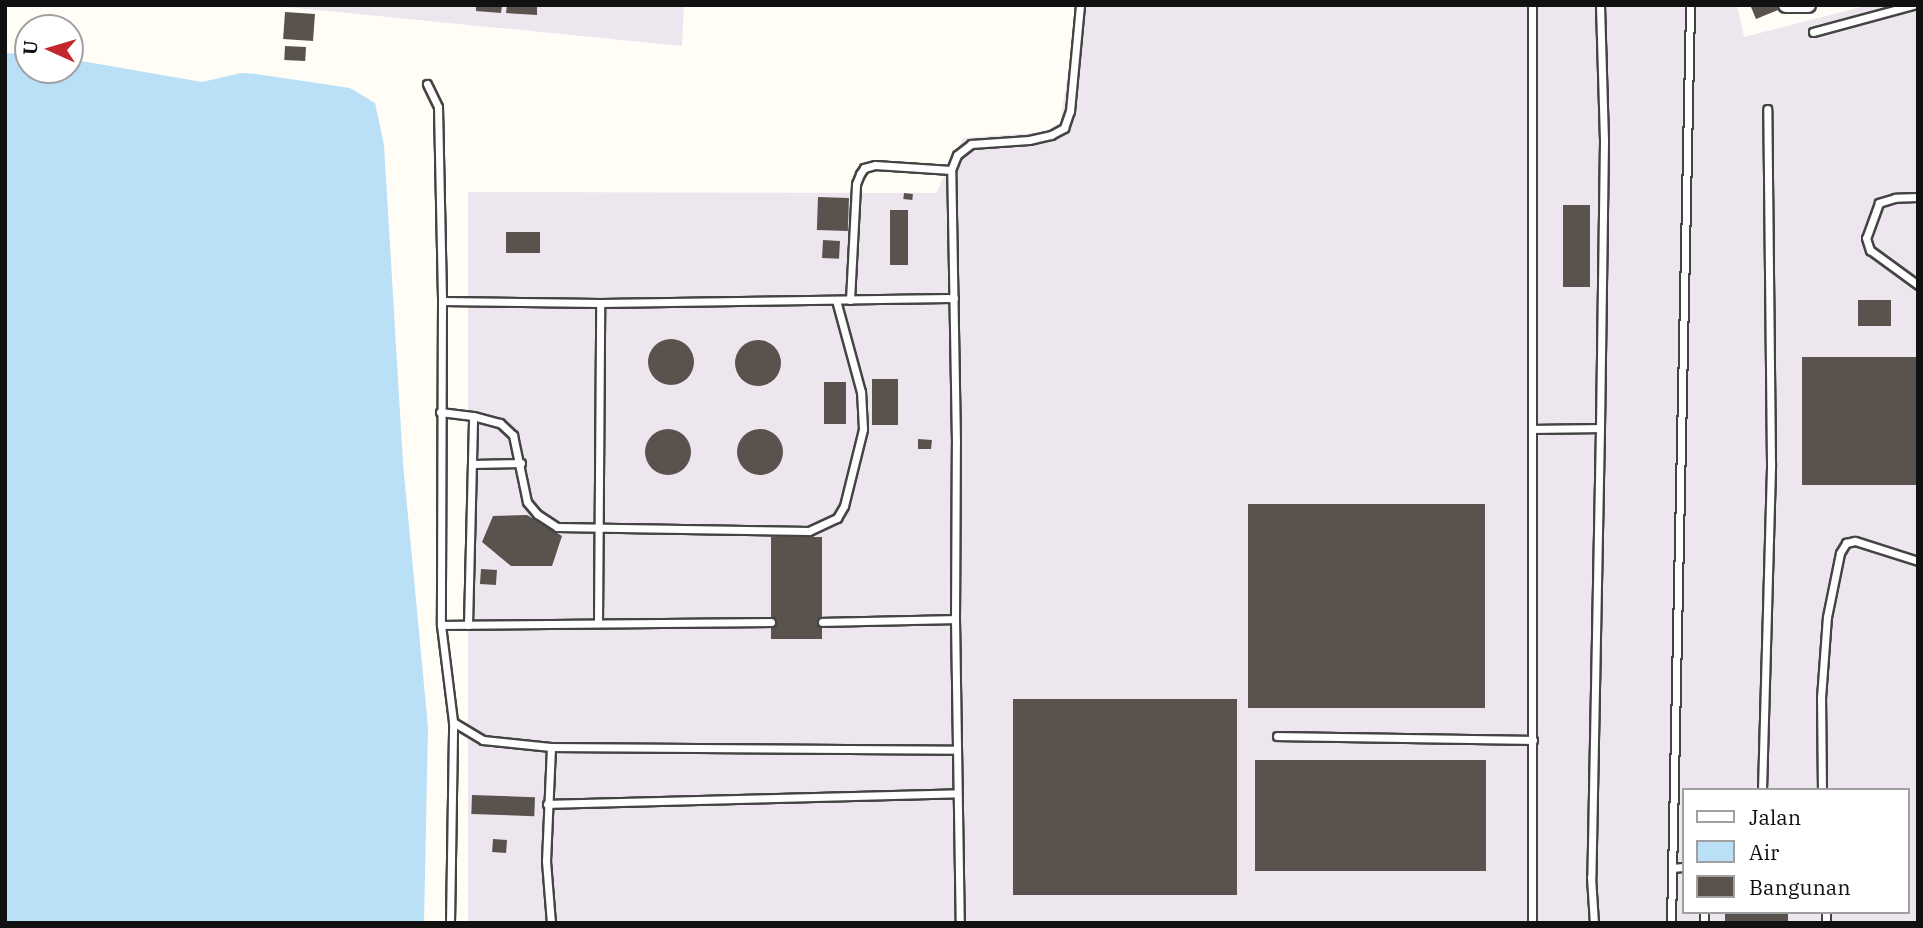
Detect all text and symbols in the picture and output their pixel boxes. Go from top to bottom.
north arrow [14,14,84,84]
text: U [18,40,43,56]
legend [1682,788,1909,914]
text: Jalan [1749,803,1801,831]
text: Air [1749,838,1779,866]
text: Bangunan [1749,873,1851,901]

